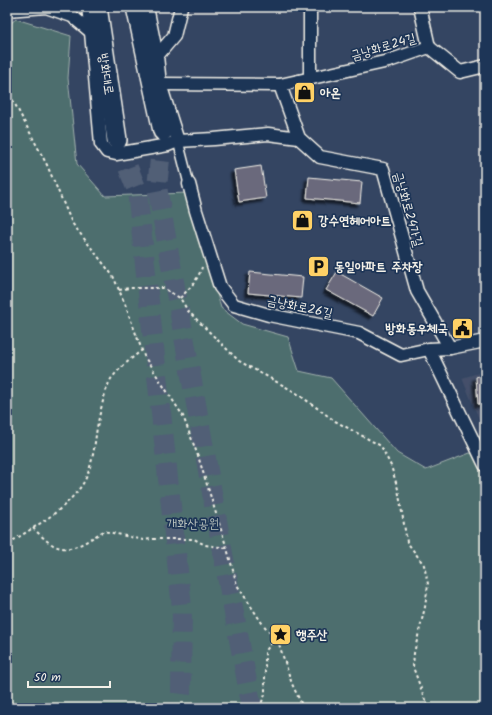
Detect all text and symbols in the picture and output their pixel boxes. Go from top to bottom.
street label: 금낭화로24길 [348,28,419,67]
street label: 방화대로 [92,52,119,97]
shop icon: 아온 [292,79,318,105]
place label: 아온 [320,83,341,104]
street label: 금낭화로24가길 [387,169,428,250]
shop icon: 강수연헤어아트 [290,207,316,233]
place label: 강수연헤어아트 [318,211,392,232]
parking icon: 동일아파트 주차장 [305,253,331,279]
place label: 동일아파트 주차장 [334,257,423,278]
street label: 금낭화로26길 [265,290,335,325]
public building icon: 방화동우체국 [450,315,476,341]
place label: 방화동우체국 [385,319,449,340]
park label: 개화산공원 [167,514,219,535]
place icon: 행주산 [267,621,293,647]
place label: 행주산 [295,625,328,646]
scale bar [28,663,110,689]
text: 50 m [34,668,61,687]

